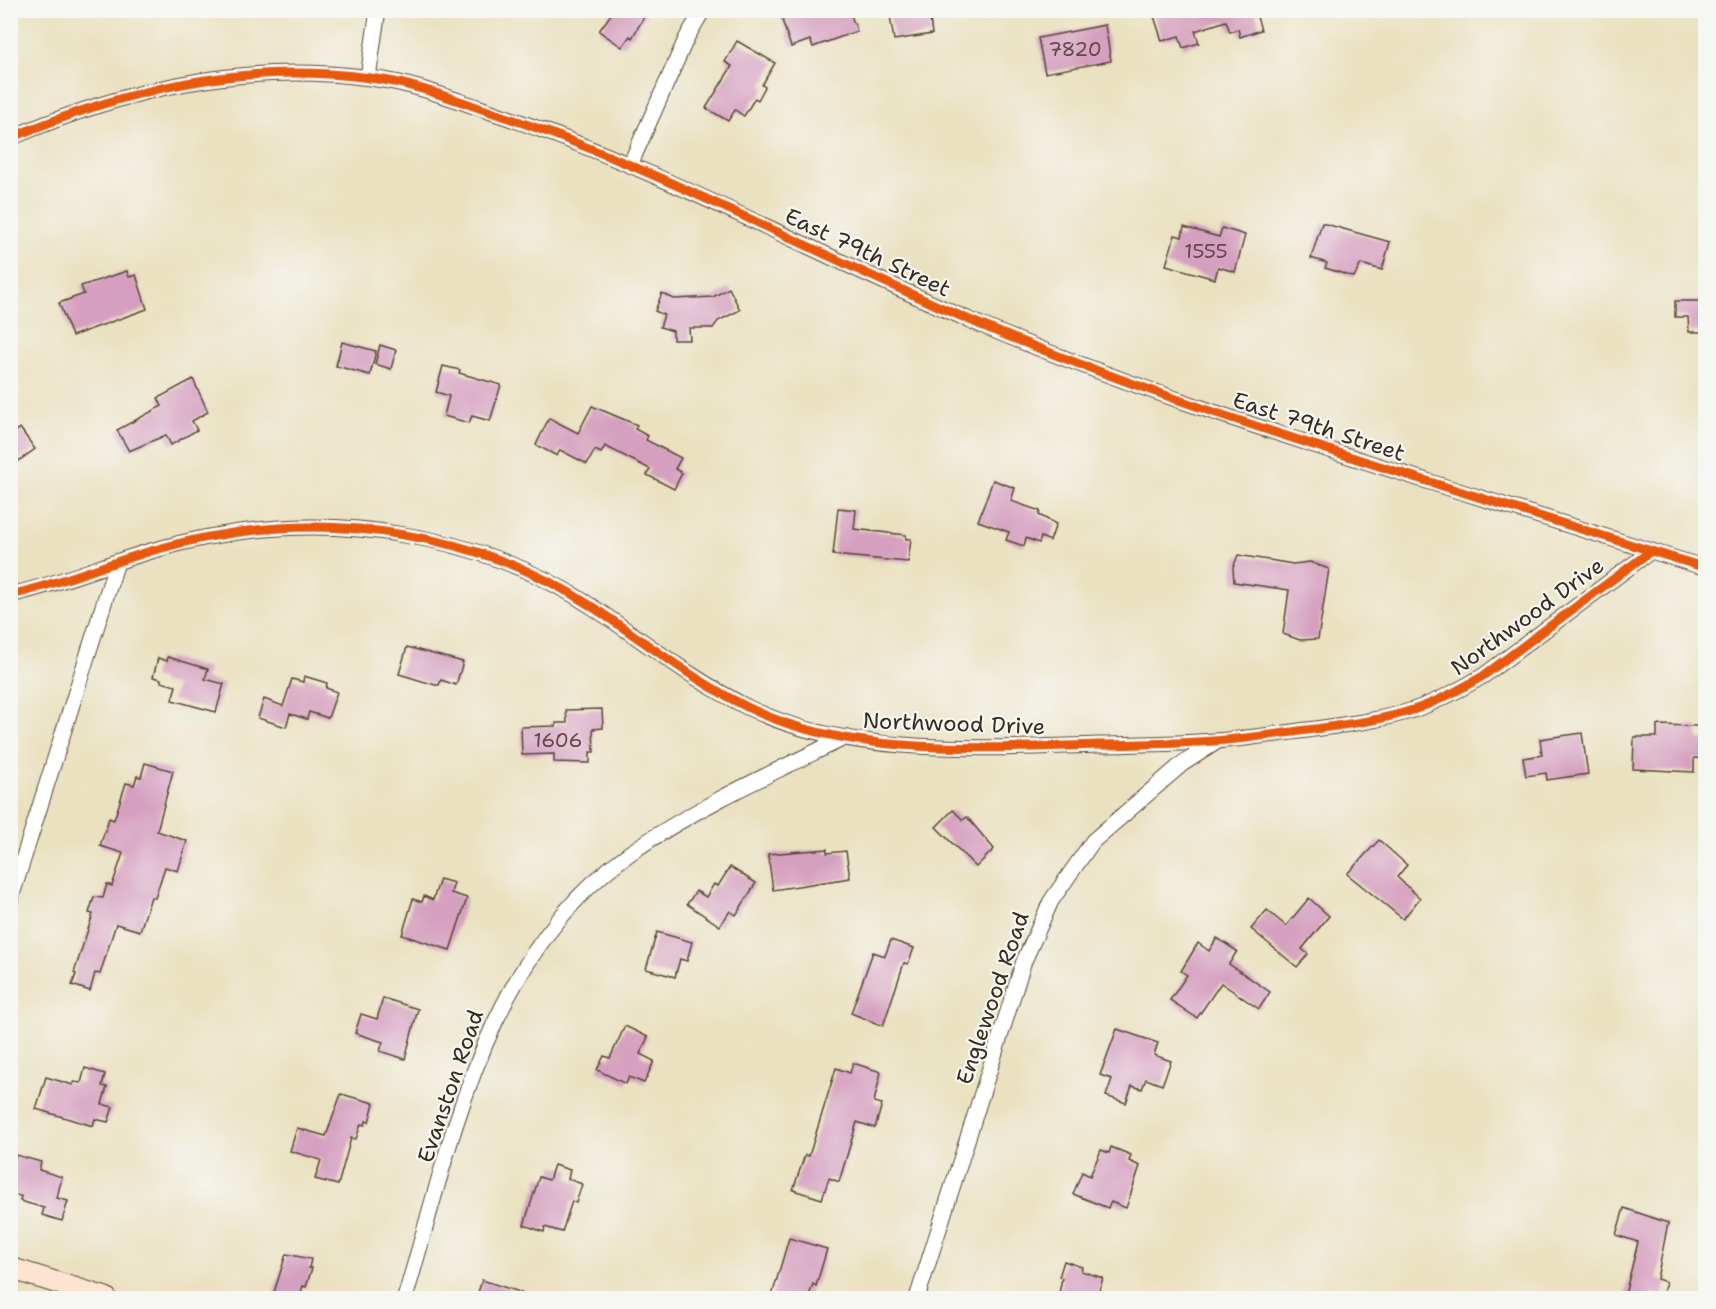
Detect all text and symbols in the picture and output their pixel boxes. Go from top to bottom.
house number: 7820 [1048,36,1102,62]
street label: East 79th Street [780,201,955,304]
house number: 1555 [1184,238,1228,264]
street label: East 79th Street [1229,385,1409,468]
street label: Northwood Drive [1445,551,1610,682]
street label: Northwood Drive [862,706,1046,741]
house number: 1606 [534,727,582,753]
street label: Englewood Road [949,908,1036,1088]
street label: Evanston Road [411,1006,490,1166]

